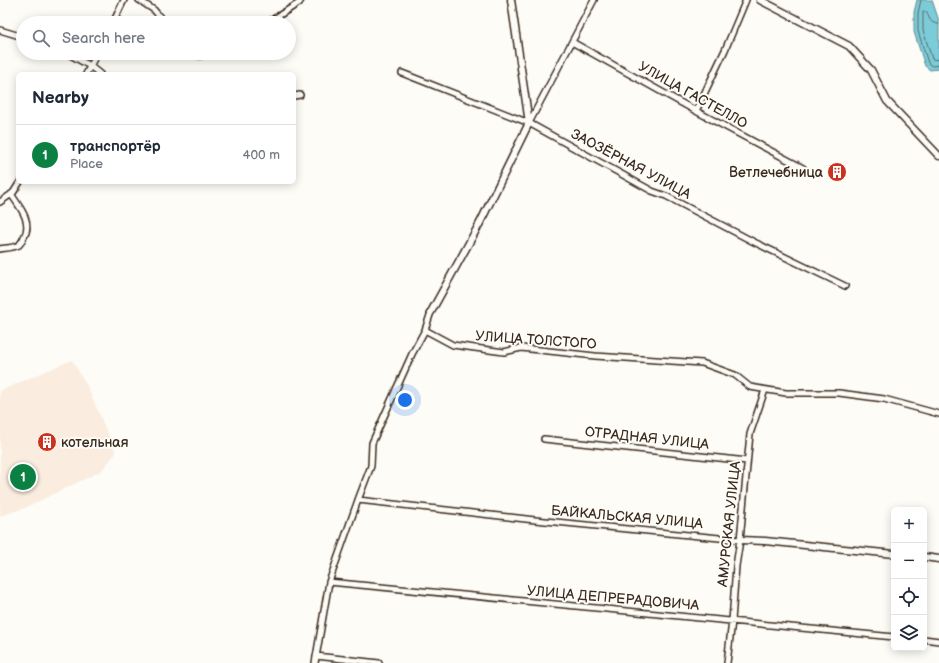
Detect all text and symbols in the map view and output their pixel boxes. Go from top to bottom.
search box [16,16,296,60]
icon: search [30,27,52,49]
text: Search here [62,29,145,48]
street label: УЛИЦА ГАСТЕЛЛО [635,58,751,132]
text: Nearby [32,88,89,108]
street label: ЗАОЗЁРНАЯ УЛИЦА [568,124,695,203]
text: транспортёр [70,137,161,156]
text: 1 [42,147,48,163]
text: 400 m [243,147,280,163]
text: Place [70,156,103,172]
building icon: Ветлечебница [826,161,848,183]
place label: Ветлечебница [729,164,824,181]
street label: УЛИЦА ТОЛСТОГО [475,327,597,353]
your location [395,390,415,410]
street label: ОТРАДНАЯ УЛИЦА [584,423,710,453]
building icon: котельная [36,431,58,453]
place label: котельная [61,434,129,451]
street label: АМУРСКАЯ УЛИЦА [714,460,744,589]
pin: 1 [10,462,36,492]
street label: БАЙКАЛЬСКАЯ УЛИЦА [550,502,704,532]
map controls [891,507,927,651]
button: + [891,507,927,543]
button: − [891,543,927,579]
button: locate [891,579,927,615]
street label: УЛИЦА ДЕПРЕРАДОВИЧА [526,582,700,614]
button: layers [891,615,927,651]

